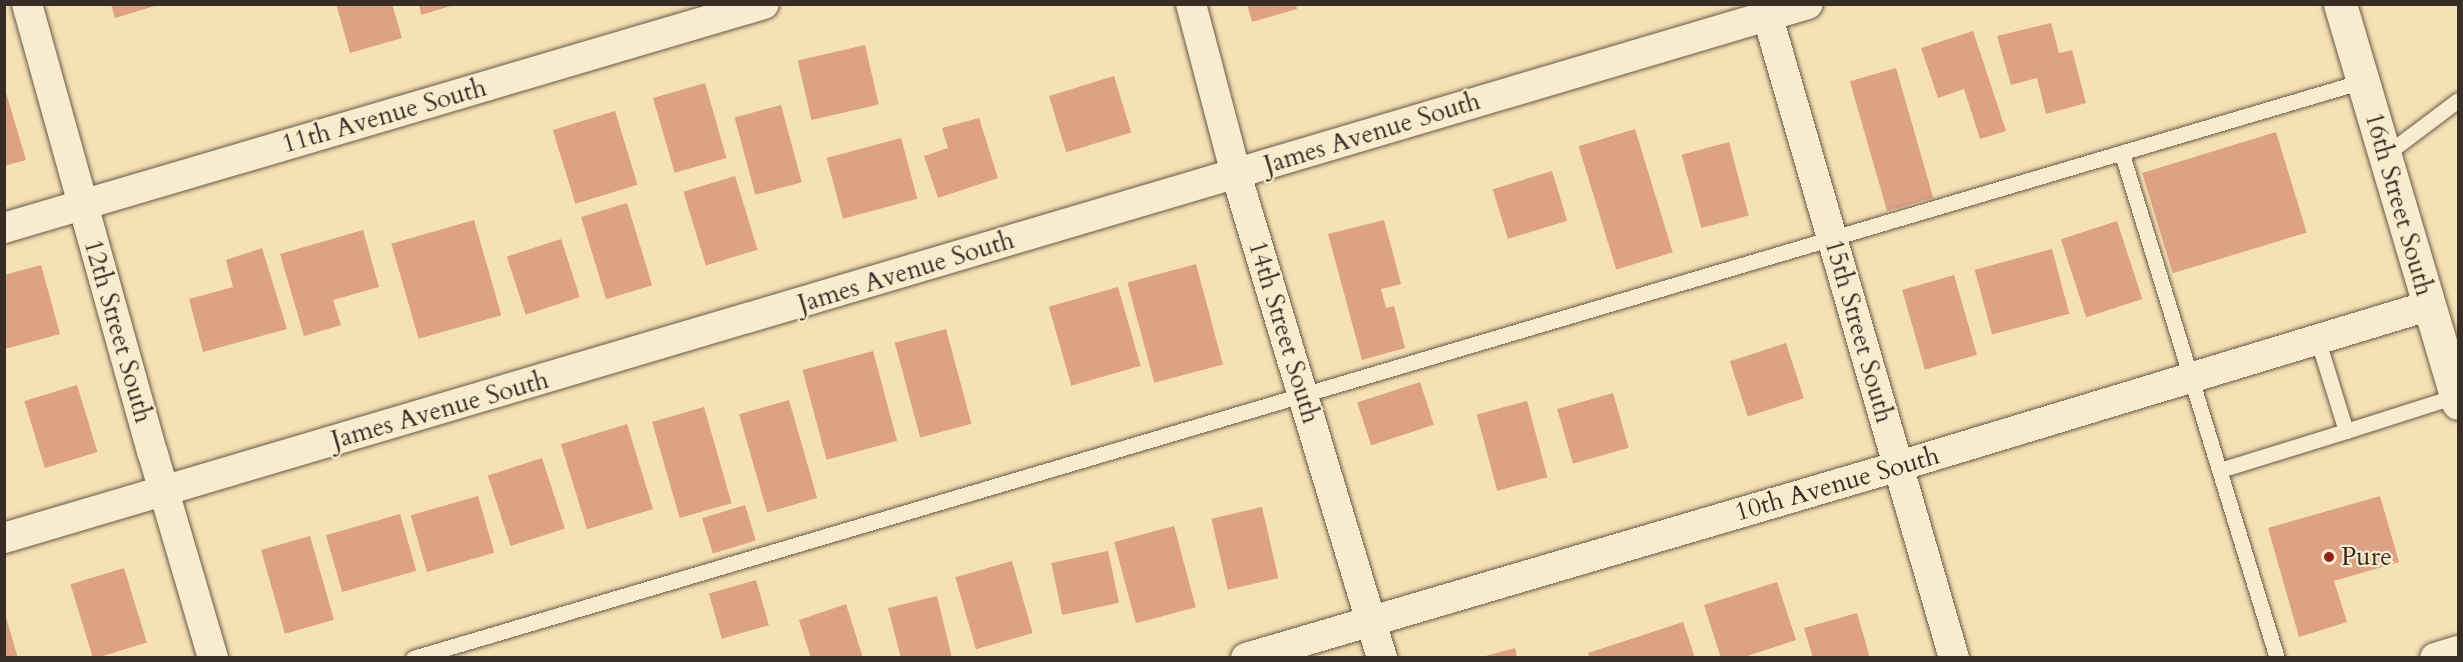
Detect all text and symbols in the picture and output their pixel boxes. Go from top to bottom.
street label: 11th Avenue South [278,72,490,160]
street label: James Avenue South [1260,85,1484,181]
street label: 16th Street South [2358,109,2440,299]
street label: James Avenue South [794,224,1018,320]
street label: 12th Street South [77,236,159,426]
street label: 15th Street South [1818,236,1900,426]
street label: 14th Street South [1241,237,1327,427]
street label: James Avenue South [328,364,552,456]
street label: 10th Avenue South [1731,440,1943,528]
place label: Pure [2341,541,2392,573]
marker: Pure [2322,550,2336,564]

